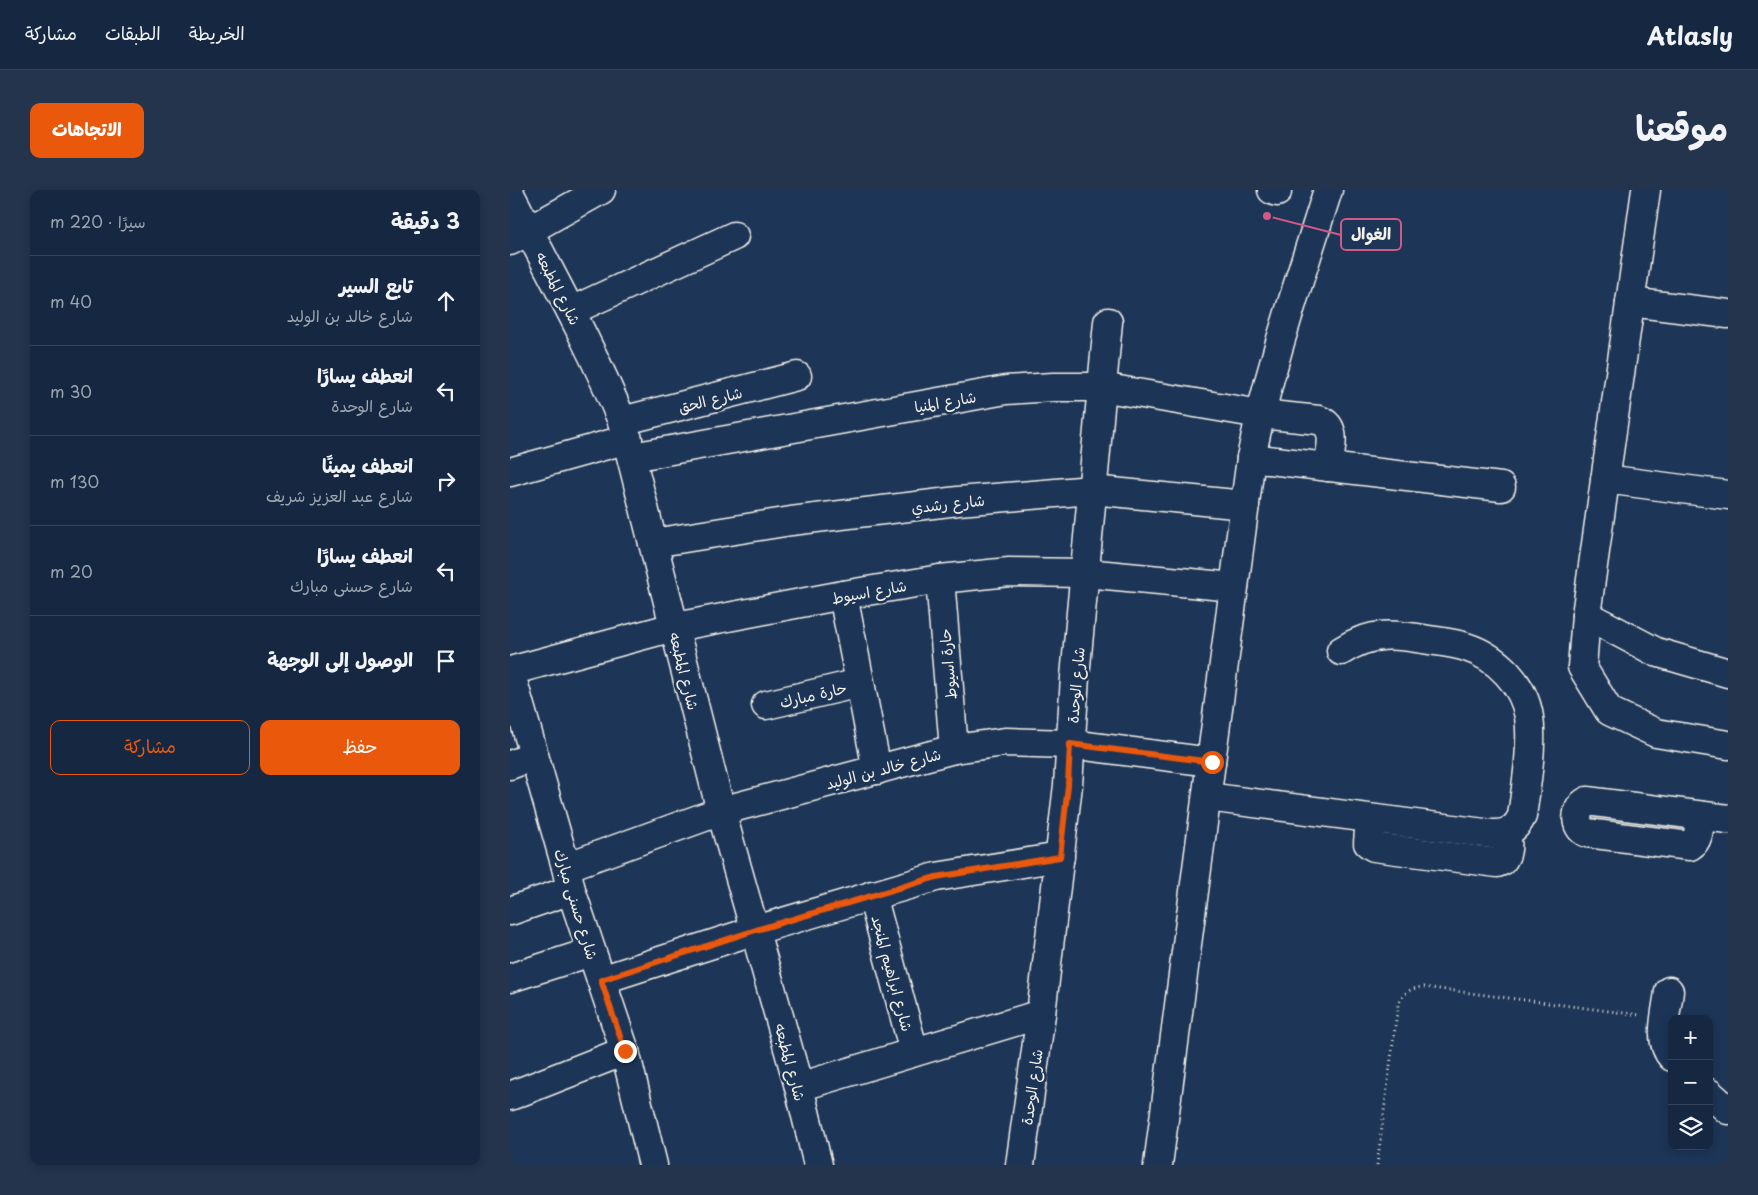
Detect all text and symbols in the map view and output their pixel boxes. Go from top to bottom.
text: Atlasly [1647,17,1733,53]
text: مشاركة [25,19,77,46]
text: الطبقات [105,19,161,46]
text: الخريطة [189,19,245,46]
text: موقعنا [1635,100,1728,153]
button: الاتجاهات [30,103,144,158]
text: 3 دقيقة [391,204,460,236]
text: سيرًا · 220 m [50,209,146,233]
callout: الغوال [1341,219,1401,250]
text: الغوال [1351,221,1391,245]
street label: شارع المطبعه [531,247,587,329]
text: تابع السير [339,271,413,299]
icon: ahead [432,287,460,315]
text: 40 m [50,289,92,313]
text: شارع خالد بن الوليد [287,303,413,327]
text: انعطف يسارًا [317,361,413,389]
icon: left [432,377,460,405]
text: 30 m [50,379,92,403]
street label: شارع الحق [676,380,744,418]
street label: شارع المنيا [912,384,978,418]
text: شارع الوحدة [331,393,413,417]
text: انعطف يمينًا [322,451,413,479]
icon: right [432,467,460,495]
text: 130 m [50,469,99,493]
text: شارع عبد العزيز شريف [266,483,413,507]
street label: شارع رشدي [910,488,986,519]
text: انعطف يسارًا [317,541,413,569]
icon: left [432,557,460,585]
text: 20 m [50,559,93,583]
text: شارع حسنى مبارك [290,573,413,597]
street label: شارع اسيوط [830,573,908,609]
street label: حارة اسيوط [932,628,962,700]
street label: شارع المطبعه [664,630,706,712]
text: الوصول إلى الوجهة [267,645,413,673]
street label: شارع الوحدة [1060,646,1090,724]
icon: arrive [432,647,460,675]
street label: حارة مبارك [777,675,849,713]
button: مشاركة [50,720,250,775]
button: حفظ [260,720,460,775]
street label: شارع خالد بن الوليد [823,742,943,794]
route start [1201,751,1224,774]
street label: شارع حسنى مبارك [549,846,605,962]
street label: شارع ابراهيم المنجد [864,912,920,1034]
map controls [1668,1015,1713,1150]
button: + [1668,1015,1713,1060]
street label: شارع المطبعه [770,1021,812,1103]
route end [614,1040,637,1063]
street label: شارع الوحدة [1014,1047,1048,1127]
button: − [1668,1060,1713,1105]
button: layers [1668,1105,1713,1150]

